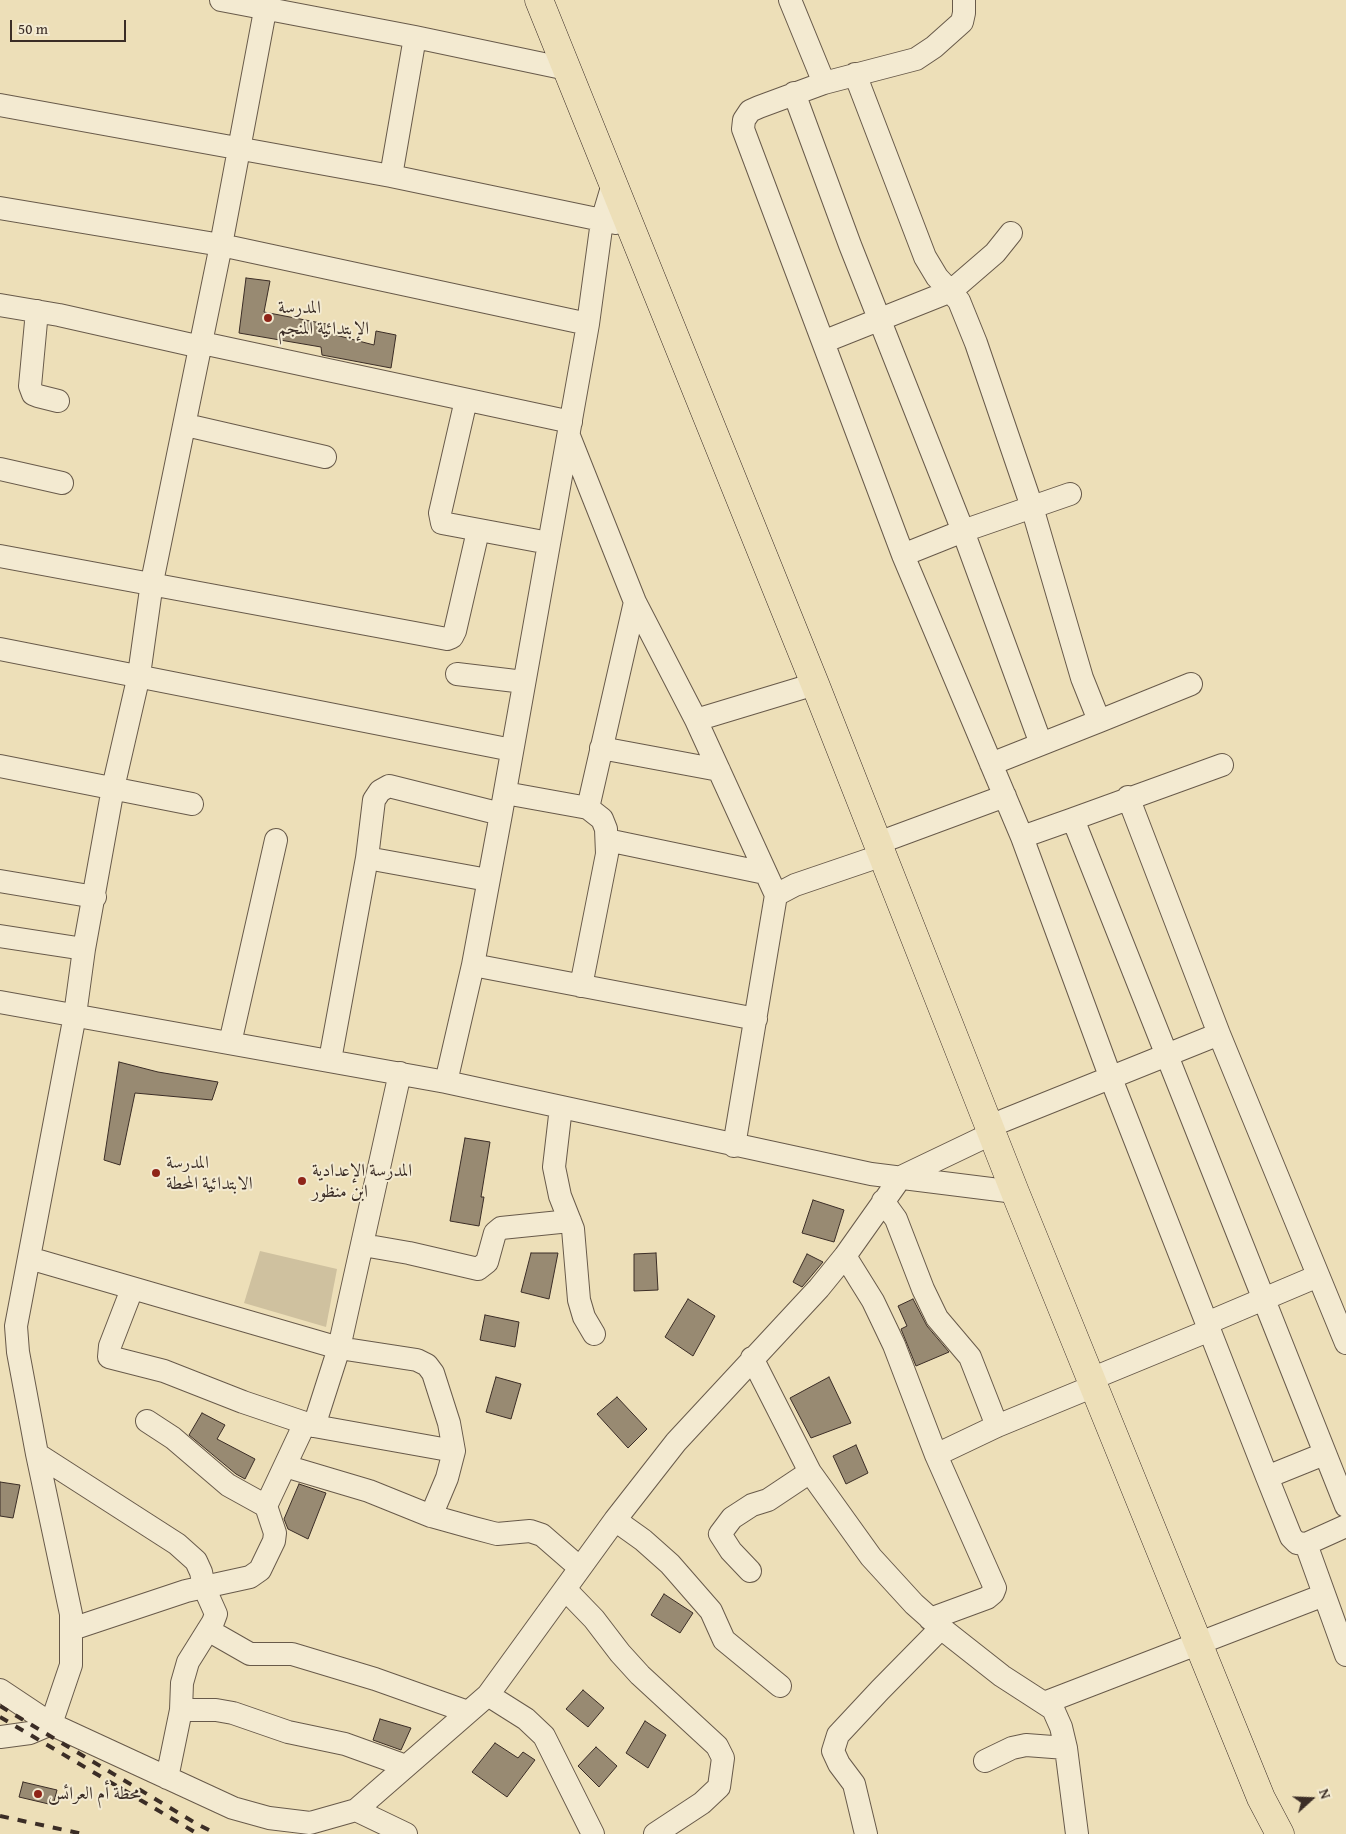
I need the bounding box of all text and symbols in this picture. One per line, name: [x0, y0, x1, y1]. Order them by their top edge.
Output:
scale bar: [12, 10, 129, 42]
text: 50 m: [18, 18, 48, 39]
place label: المدرسة الإبتدائية المنجم: [278, 297, 369, 340]
marker: المدرسة الإبتدائية المنجم: [262, 312, 274, 324]
place label: المدرسة الابتدائية المحطة: [166, 1152, 253, 1194]
place label: المدرسة الإعدادية ابن منظور: [312, 1160, 412, 1202]
marker: المدرسة الابتدائية المحطة: [150, 1167, 162, 1179]
marker: المدرسة الإعدادية ابن منظور: [296, 1175, 308, 1187]
north arrow: [1286, 1774, 1336, 1824]
place label: محطة أم العرائس: [48, 1783, 141, 1805]
text: N: [1314, 1786, 1336, 1802]
marker: محطة أم العرائس: [32, 1788, 44, 1800]

